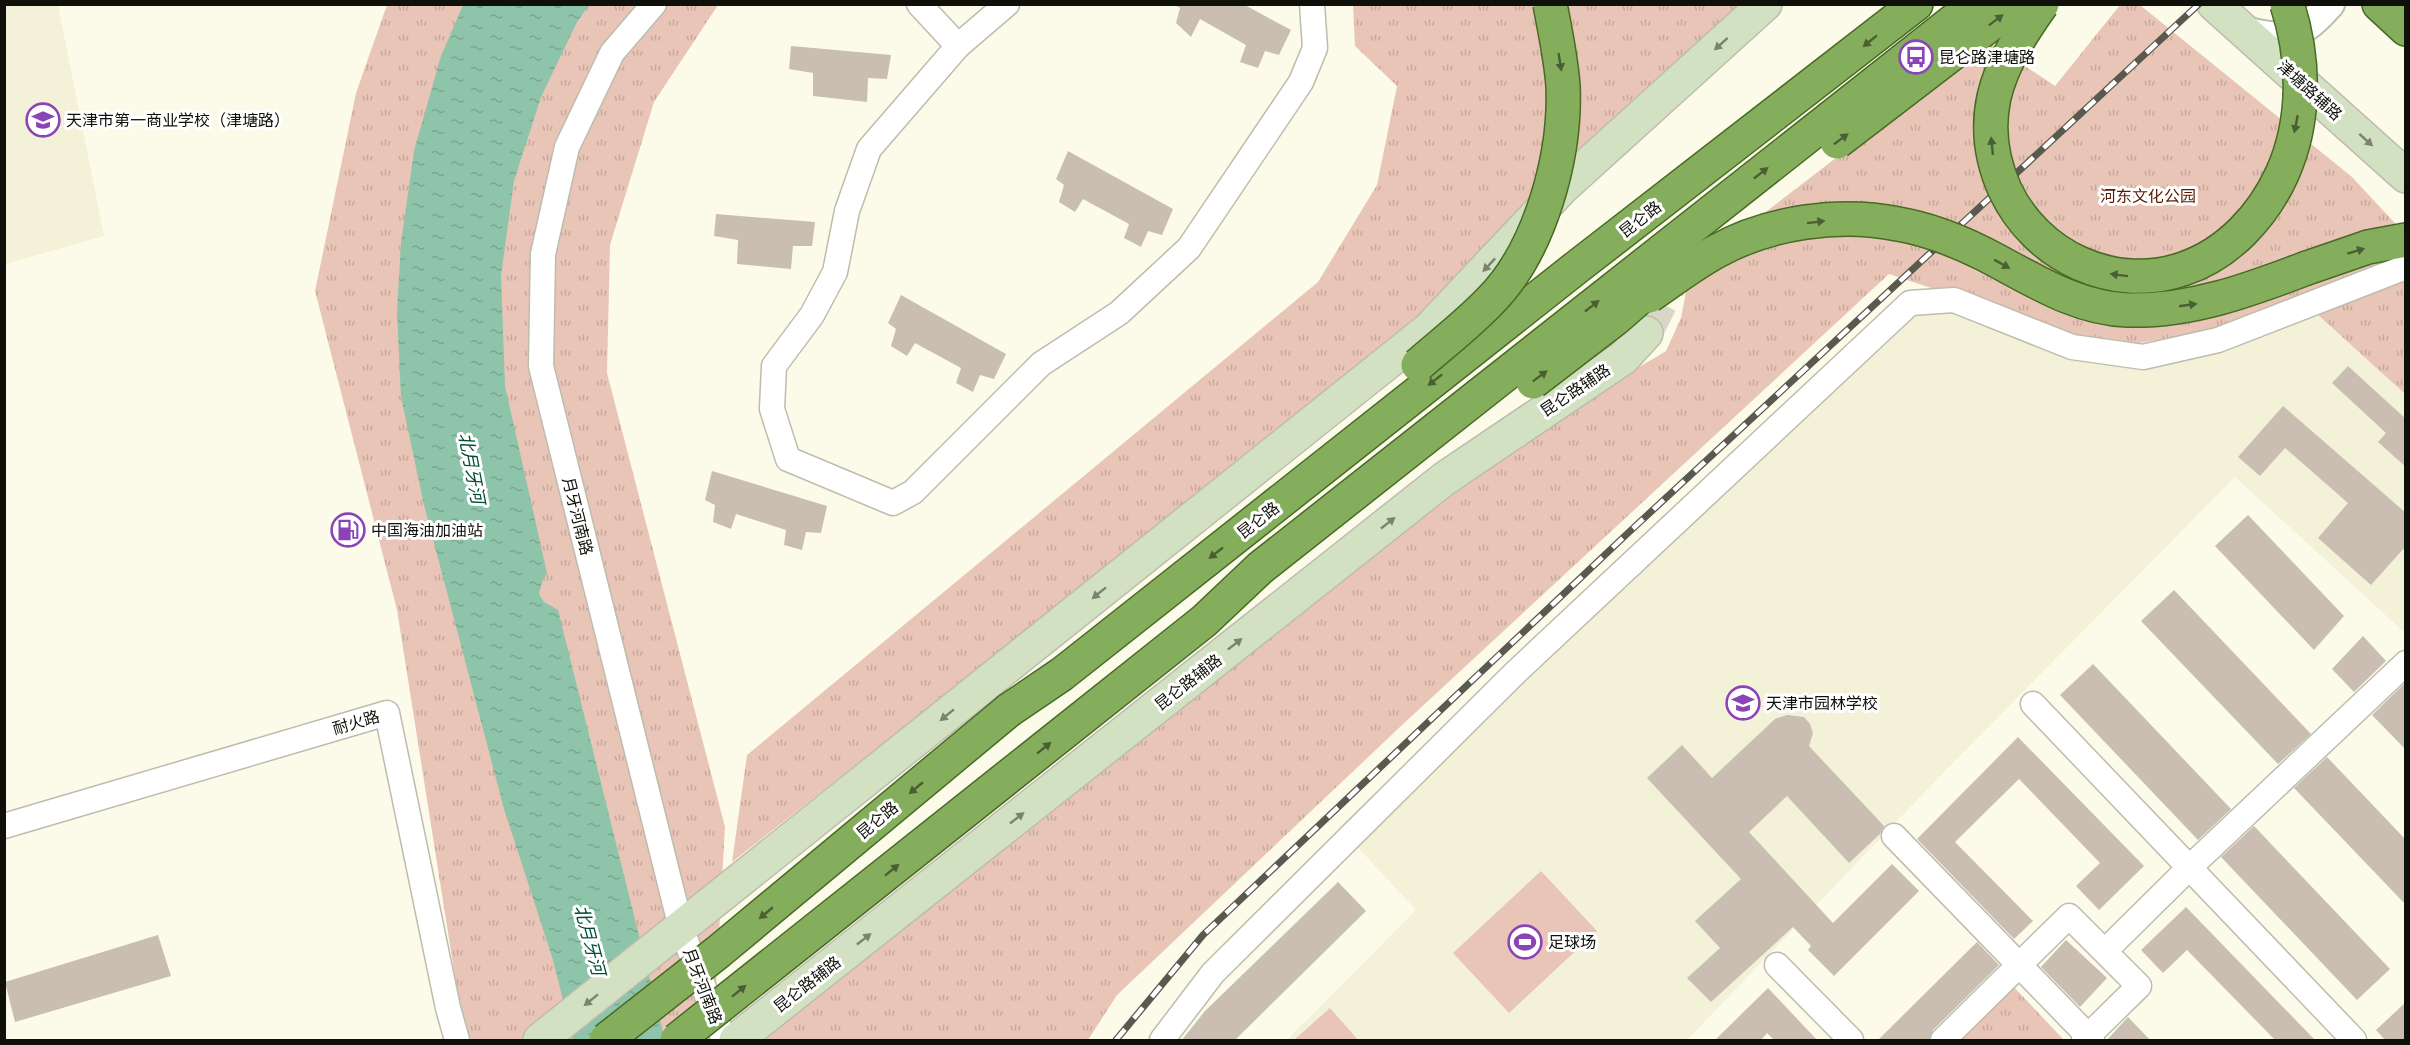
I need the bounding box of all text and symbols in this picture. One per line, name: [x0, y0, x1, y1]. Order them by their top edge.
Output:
one-way arrow: [1989, 15, 2004, 27]
one-way arrow: [1862, 35, 1878, 48]
one-way arrow: [1714, 37, 1729, 50]
bus stop icon: 昆仑路津塘路: [1898, 39, 1934, 75]
place label: 昆仑路津塘路: [1939, 46, 2035, 68]
one-way arrow: [1556, 53, 1565, 72]
street label: 津塘路辅路: [2273, 55, 2347, 125]
school or university icon: 天津市第一商业学校（津塘路）: [25, 102, 61, 138]
place label: 天津市第一商业学校（津塘路）: [66, 109, 290, 131]
one-way arrow: [2291, 115, 2300, 134]
one-way arrow: [1833, 132, 1849, 145]
one-way arrow: [2359, 133, 2374, 147]
one-way arrow: [1987, 136, 1997, 155]
one-way arrow: [1754, 167, 1769, 179]
park label: 河东文化公园: [2100, 185, 2196, 207]
street label: 昆仑路: [1614, 196, 1666, 242]
one-way arrow: [1806, 218, 1825, 227]
one-way arrow: [2347, 246, 2365, 255]
one-way arrow: [1483, 257, 1496, 272]
one-way arrow: [1994, 259, 2011, 269]
one-way arrow: [2109, 270, 2128, 279]
one-way arrow: [1584, 300, 1600, 313]
one-way arrow: [2178, 301, 2197, 310]
street label: 昆仑路辅路: [1536, 359, 1614, 421]
one-way arrow: [1532, 371, 1547, 383]
one-way arrow: [1427, 374, 1442, 386]
water label: 北月牙河: [453, 430, 492, 509]
street label: 月牙河南路: [558, 475, 598, 557]
street label: 昆仑路: [1232, 497, 1284, 543]
fuel station icon: 中国海油加油站: [330, 512, 366, 548]
one-way arrow: [1380, 516, 1396, 529]
place label: 中国海油加油站: [371, 519, 483, 541]
one-way arrow: [1208, 547, 1223, 559]
one-way arrow: [1091, 586, 1107, 599]
one-way arrow: [1228, 639, 1243, 651]
street label: 昆仑路辅路: [1150, 649, 1226, 715]
school or university icon: 天津市园林学校: [1725, 685, 1761, 721]
place label: 天津市园林学校: [1766, 692, 1878, 714]
street label: 耐火路: [330, 705, 382, 739]
one-way arrow: [939, 708, 955, 721]
one-way arrow: [1037, 743, 1052, 755]
one-way arrow: [909, 781, 924, 794]
street label: 昆仑路: [852, 796, 902, 844]
one-way arrow: [1009, 811, 1025, 824]
one-way arrow: [884, 863, 900, 876]
water label: 北月牙河: [569, 902, 612, 981]
one-way arrow: [758, 906, 774, 919]
sports icon: 足球场: [1507, 924, 1543, 960]
place label: 足球场: [1548, 931, 1596, 953]
one-way arrow: [856, 932, 872, 945]
street label: 月牙河南路: [678, 945, 728, 1027]
street label: 昆仑路辅路: [769, 951, 845, 1017]
one-way arrow: [731, 985, 746, 998]
one-way arrow: [583, 993, 599, 1006]

